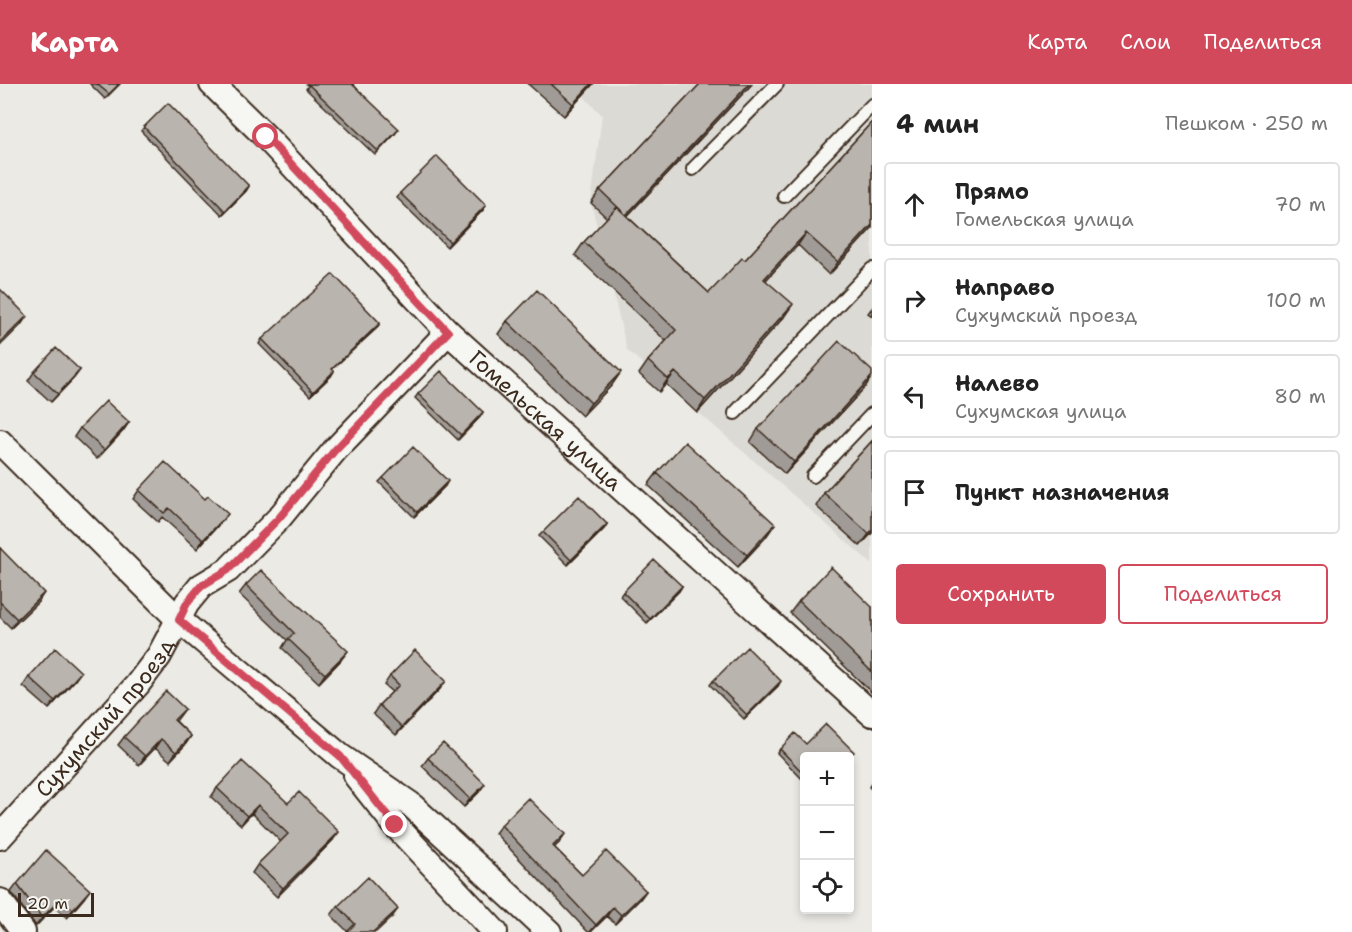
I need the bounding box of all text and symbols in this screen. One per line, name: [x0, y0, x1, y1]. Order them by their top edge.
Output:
text: Карта: [30, 23, 119, 61]
text: Карта: [1027, 28, 1087, 56]
text: Слои: [1120, 28, 1171, 56]
text: Поделиться: [1204, 28, 1322, 56]
text: 4 мин: [896, 106, 979, 141]
text: Пешком · 250 m: [1165, 110, 1328, 136]
route start: [252, 123, 278, 149]
text: Прямо: [955, 177, 1029, 206]
icon: ahead: [898, 188, 931, 221]
text: 70 m: [1274, 191, 1326, 217]
text: Гомельская улица: [955, 206, 1134, 232]
text: Направо: [955, 273, 1055, 302]
icon: right: [898, 284, 931, 317]
text: 100 m: [1266, 287, 1326, 313]
text: Сухумский проезд: [955, 302, 1137, 328]
street label: Гомельская улица: [463, 344, 628, 497]
text: Налево: [955, 369, 1039, 398]
icon: left: [898, 380, 931, 413]
text: 80 m: [1274, 383, 1326, 409]
text: Сухумская улица: [955, 398, 1126, 424]
icon: arrive: [898, 476, 931, 509]
text: Пункт назначения: [955, 478, 1169, 507]
button: Сохранить: [896, 564, 1106, 624]
button: Поделиться: [1118, 564, 1328, 624]
street label: Сухумский проезд: [29, 633, 181, 803]
map controls: [800, 752, 854, 914]
button: +: [800, 752, 854, 806]
button: −: [800, 806, 854, 860]
route end: [381, 811, 407, 837]
button: locate: [800, 860, 854, 914]
scale bar: [18, 890, 94, 918]
text: 20 m: [27, 893, 68, 914]

